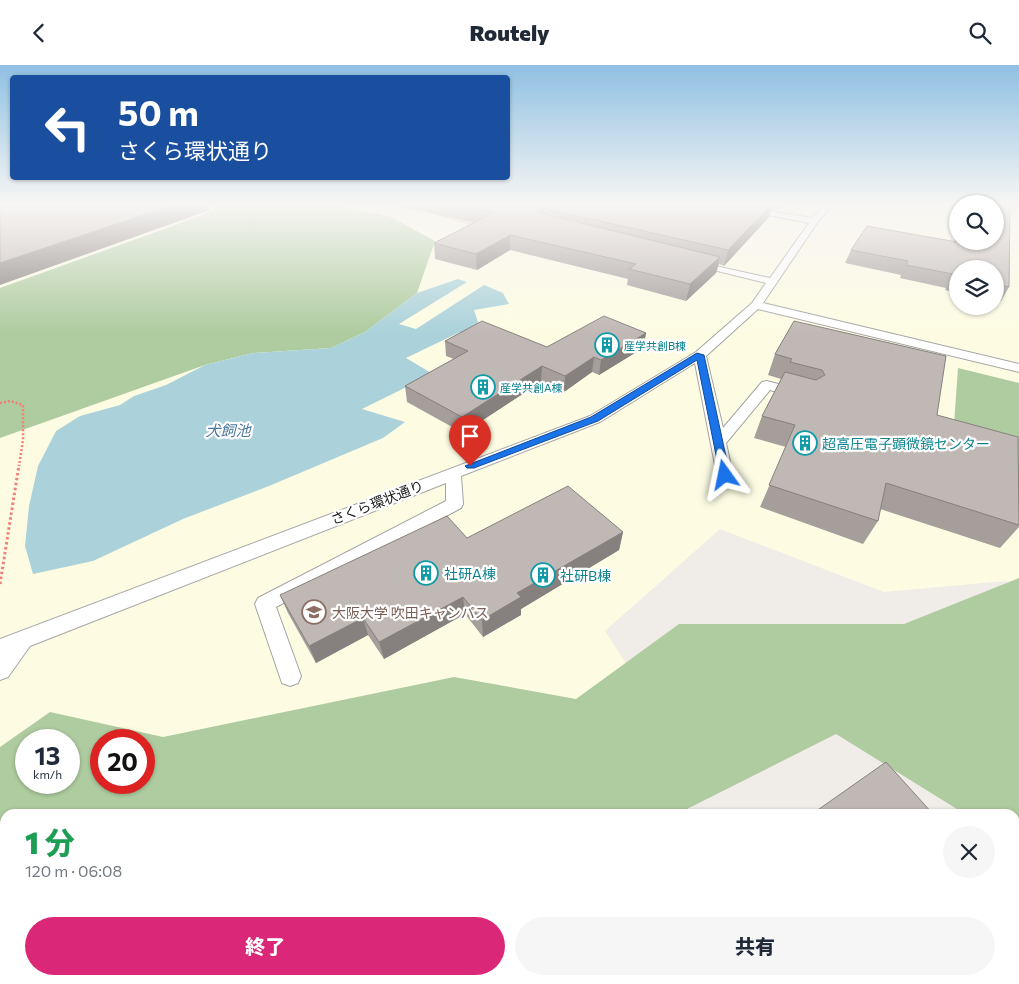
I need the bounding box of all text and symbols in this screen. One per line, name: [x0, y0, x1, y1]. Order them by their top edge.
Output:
icon: back: [25, 19, 53, 47]
text: Routely: [469, 19, 550, 46]
icon: search: [966, 19, 994, 47]
text: 50 m: [118, 90, 199, 133]
icon: left: [35, 95, 100, 160]
text: さくら環状通り: [118, 137, 272, 164]
map controls: [949, 195, 1004, 315]
button: search: [949, 195, 1004, 250]
button: layers: [949, 260, 1004, 315]
building icon: 産学共創B棟: [594, 332, 620, 358]
place label: 産学共創B棟: [624, 339, 686, 352]
building icon: 産学共創A棟: [470, 374, 496, 400]
place label: 産学共創A棟: [500, 381, 563, 394]
pin: [449, 415, 491, 466]
water label: 犬飼池: [205, 421, 252, 439]
icon: arrive: [456, 422, 484, 450]
building icon: 超高圧電子顕微鏡センター: [792, 430, 818, 456]
place label: 超高圧電子顕微鏡センター: [822, 435, 990, 452]
position arrow: [698, 448, 750, 500]
street label: さくら環状通り: [328, 477, 426, 527]
building icon: 社研A棟: [413, 560, 439, 586]
building icon: 社研B棟: [530, 562, 556, 588]
place label: 社研A棟: [444, 565, 496, 582]
place label: 社研B棟: [560, 567, 611, 584]
school or university icon: 大阪大学 吹田キャンパス: [301, 599, 327, 625]
place label: 大阪大学 吹田キャンパス: [332, 604, 489, 621]
speed limit sign: 20: [90, 729, 155, 794]
text: 13: [35, 740, 60, 770]
text: km/h: [33, 767, 62, 781]
text: 1 分: [25, 823, 75, 860]
button: close: [943, 826, 995, 878]
text: 120 m · 06:08: [25, 861, 122, 880]
button: 終了: [25, 917, 505, 975]
button: 共有: [515, 917, 995, 975]

